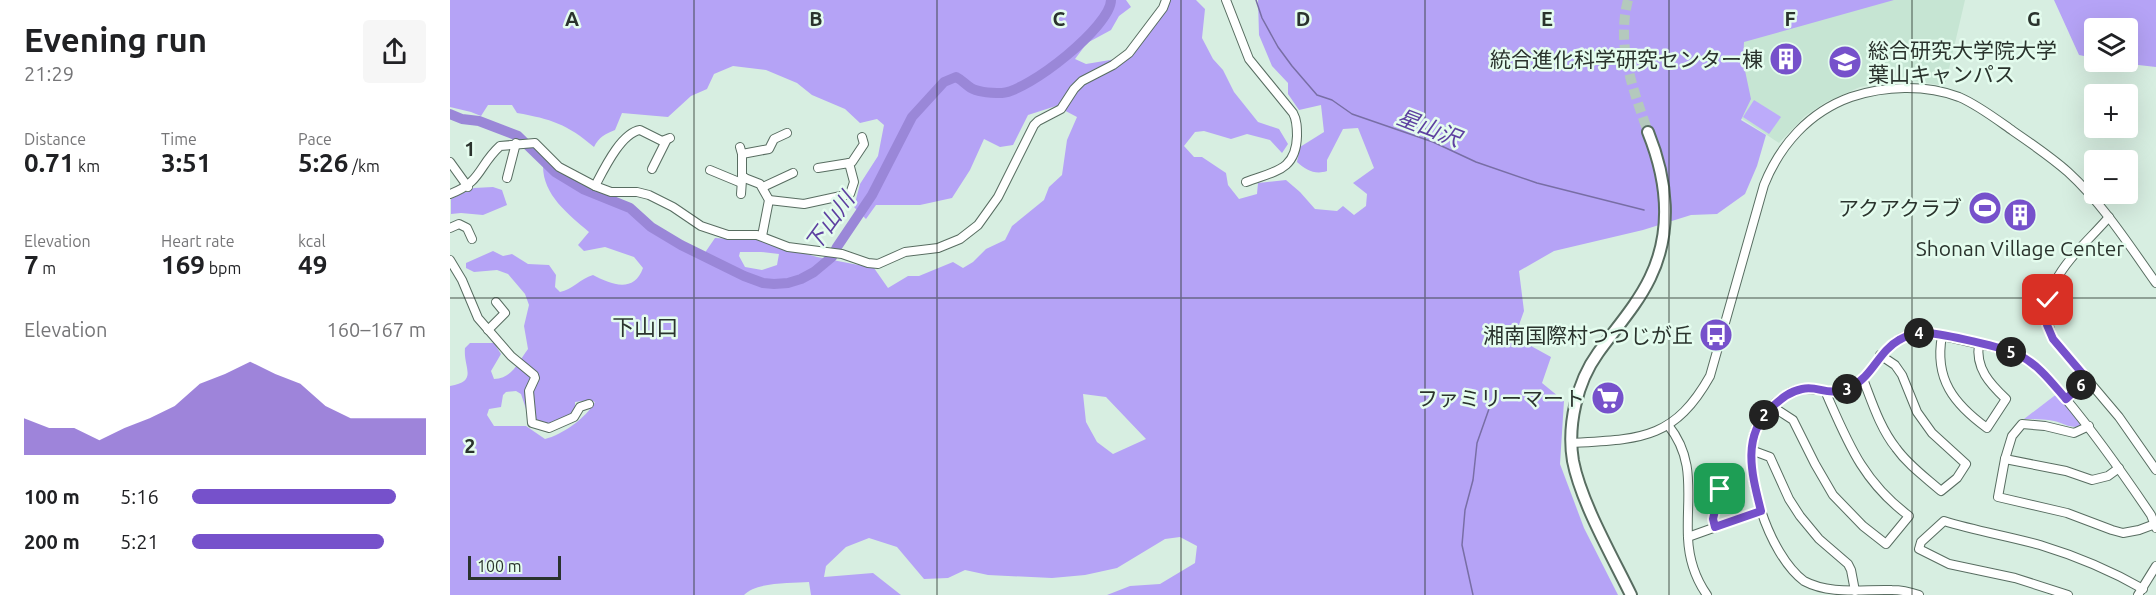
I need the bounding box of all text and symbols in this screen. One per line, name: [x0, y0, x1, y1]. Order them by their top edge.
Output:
text: A: [565, 7, 579, 30]
text: B: [809, 7, 823, 30]
text: C: [1053, 7, 1066, 30]
text: D: [1296, 7, 1310, 30]
text: E: [1541, 7, 1553, 30]
text: F: [1784, 7, 1796, 30]
text: G: [2027, 7, 2041, 30]
map controls: [2084, 18, 2138, 204]
button: layers: [2084, 18, 2138, 72]
button: share: [363, 20, 426, 83]
text: Evening run: [24, 21, 207, 58]
place label: 総合研究大学院大学 葉山キャンパス: [1868, 38, 2057, 86]
building icon: 統合進化科学研究センター棟: [1768, 41, 1804, 77]
school or university icon: 総合研究大学院大学 葉山キャンパス: [1827, 44, 1863, 80]
place label: 統合進化科学研究センター棟: [1490, 47, 1763, 71]
text: 21:29: [24, 62, 74, 85]
button: +: [2084, 84, 2138, 138]
water label: 星山沢: [1394, 104, 1467, 152]
text: Distance: [24, 130, 86, 148]
text: Time: [161, 130, 197, 148]
text: Pace: [298, 130, 332, 148]
text: 1: [464, 137, 476, 160]
text: 0.71: [24, 148, 74, 177]
text: 3:51: [161, 148, 211, 177]
text: 5:26: [298, 148, 348, 177]
button: −: [2084, 150, 2138, 204]
text: km: [74, 157, 100, 175]
text: /km: [348, 157, 380, 175]
water label: 下山川: [799, 185, 860, 255]
sports icon: アクアクラブ: [1967, 190, 2003, 226]
place label: アクアクラブ: [1838, 196, 1962, 220]
building icon: Shonan Village Center: [2002, 197, 2038, 233]
text: Elevation: [24, 232, 91, 250]
text: Heart rate: [161, 232, 235, 250]
text: kcal: [298, 232, 326, 250]
place label: Shonan Village Center: [1916, 236, 2124, 260]
text: 7: [24, 250, 39, 279]
text: 169: [161, 250, 205, 279]
text: 49: [298, 250, 327, 279]
text: m: [39, 259, 56, 277]
text: bpm: [205, 259, 241, 277]
pin: [2022, 274, 2073, 325]
icon: check: [2031, 283, 2064, 316]
district label: 下山口: [612, 314, 678, 339]
bus stop icon: 湘南国際村つつじが丘: [1698, 317, 1734, 353]
text: Elevation: [24, 318, 107, 341]
text: 160–167 m: [327, 318, 426, 341]
pin: 4: [1904, 318, 1934, 348]
place label: 湘南国際村つつじが丘: [1483, 323, 1693, 347]
text: 4: [1914, 324, 1924, 342]
pin: 5: [1996, 337, 2026, 367]
text: 5: [2006, 343, 2016, 361]
pin: 6: [2066, 370, 2096, 400]
pin: 3: [1832, 374, 1862, 404]
text: 6: [2076, 376, 2086, 394]
supermarket icon: ファミリーマート: [1590, 380, 1626, 416]
text: 3: [1842, 380, 1852, 398]
place label: ファミリーマート: [1417, 386, 1585, 410]
pin: 2: [1749, 400, 1779, 430]
text: 2: [1759, 406, 1769, 424]
text: 2: [464, 434, 476, 457]
pin: [1694, 463, 1745, 514]
icon: arrive: [1703, 472, 1736, 505]
text: 100 m: [24, 485, 80, 508]
text: 5:16: [120, 485, 159, 508]
text: 200 m: [24, 530, 80, 553]
text: 5:21: [120, 530, 159, 553]
scale bar: [468, 553, 561, 580]
text: 100 m: [477, 557, 522, 575]

